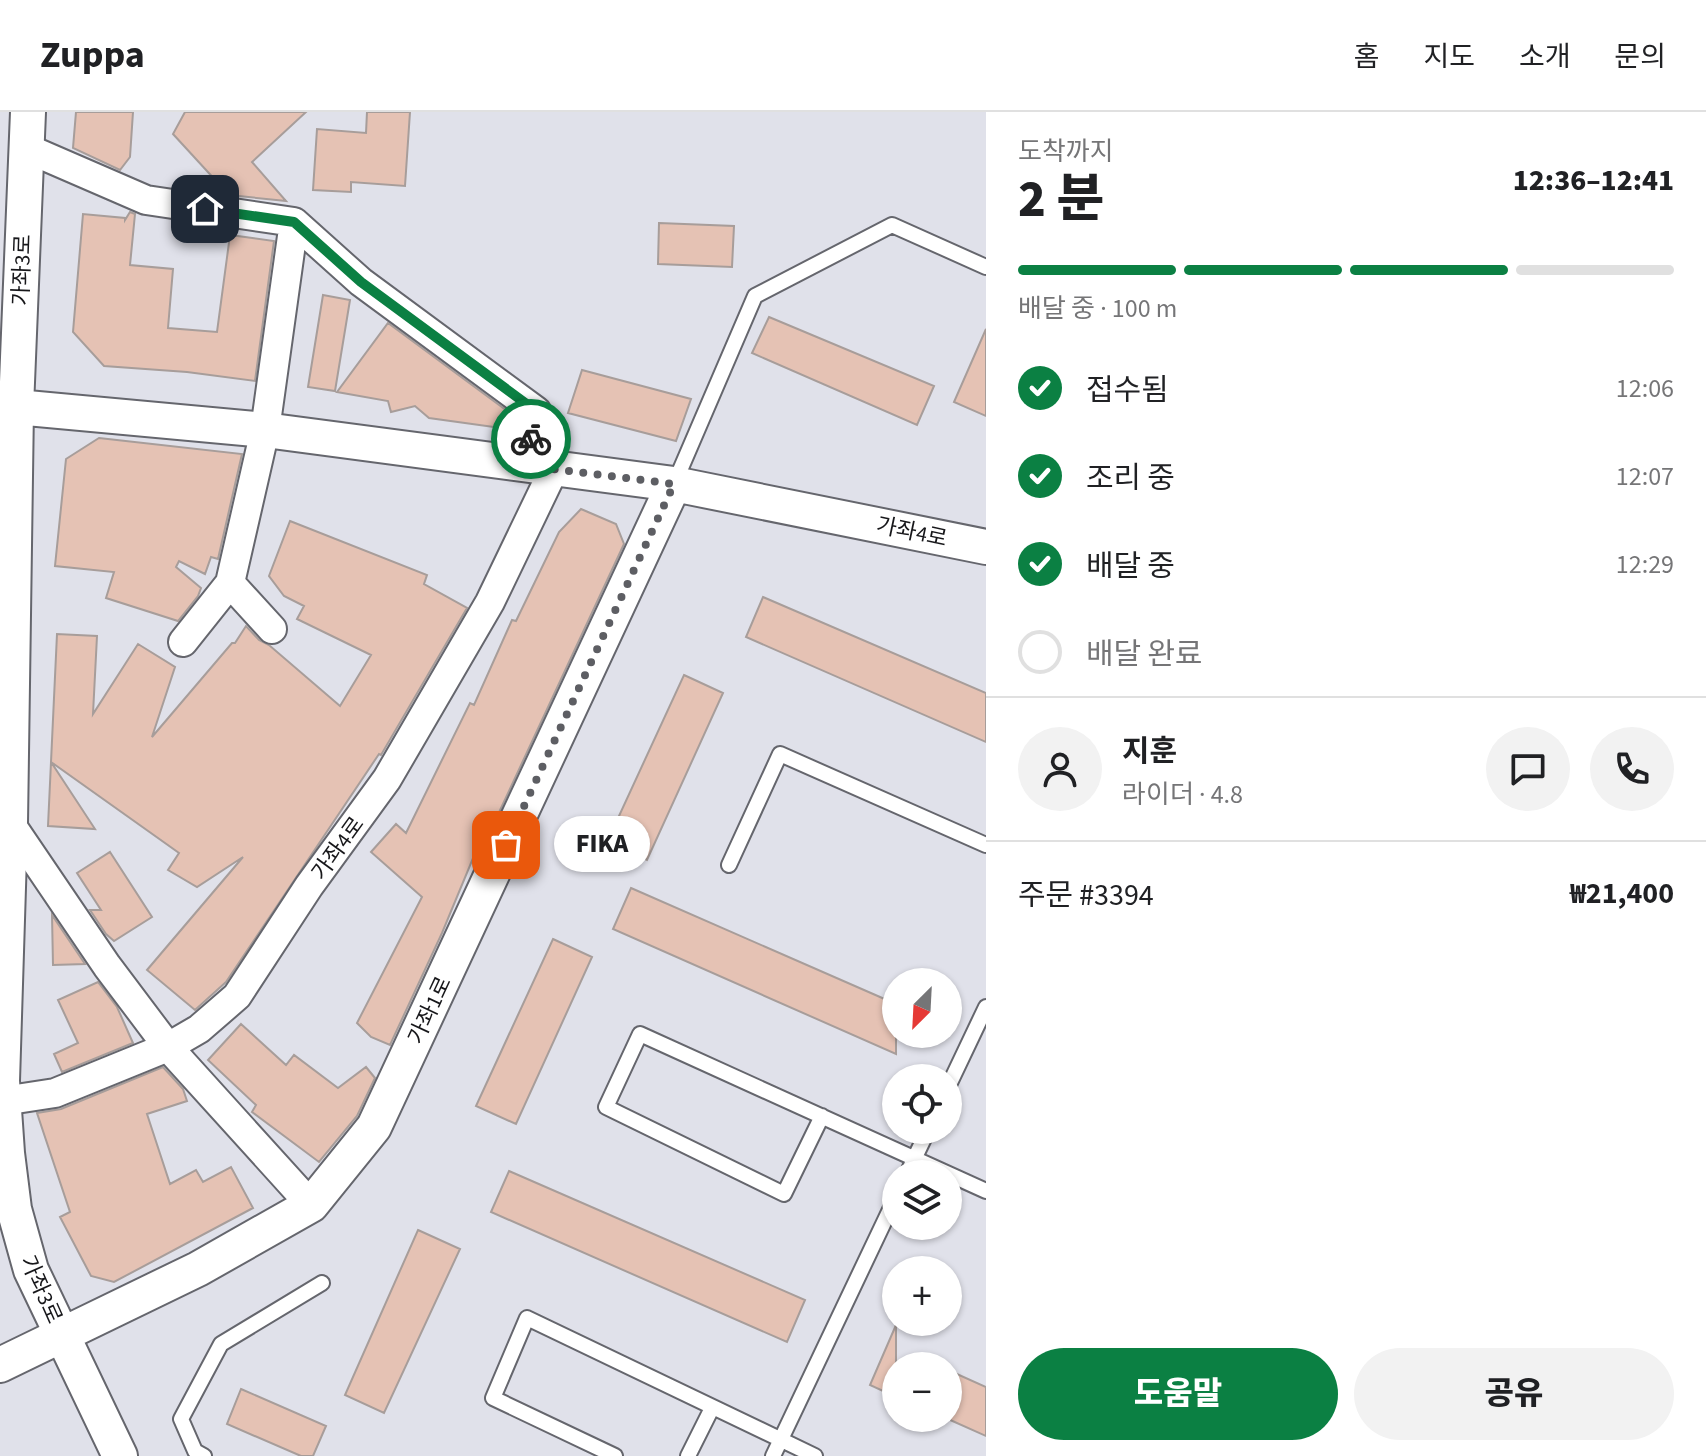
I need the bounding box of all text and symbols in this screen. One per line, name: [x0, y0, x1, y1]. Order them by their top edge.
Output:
text: Zuppa: [40, 28, 145, 82]
text: 홈: [1354, 37, 1379, 77]
text: 지도: [1423, 37, 1475, 77]
text: 소개: [1519, 37, 1570, 77]
text: 문의: [1614, 37, 1666, 77]
text: 도착까지: [1018, 133, 1114, 170]
text: 12:36–12:41: [1513, 159, 1674, 202]
text: 2 분: [1018, 163, 1104, 237]
pin: [171, 175, 239, 243]
icon: home: [183, 187, 227, 231]
street label: 가좌3로: [5, 234, 39, 306]
text: 배달 중 · 100 m: [1018, 290, 1177, 327]
icon: check: [1018, 366, 1062, 410]
text: 접수됨: [1086, 369, 1169, 412]
text: 12:06: [1616, 370, 1674, 407]
courier: [491, 399, 571, 479]
icon: bike: [509, 417, 553, 461]
icon: check: [1018, 454, 1062, 498]
text: 조리 중: [1086, 457, 1175, 500]
text: 12:07: [1616, 458, 1674, 495]
street label: 가좌4로: [873, 509, 950, 555]
icon: check: [1018, 542, 1062, 586]
text: 배달 중: [1086, 545, 1175, 588]
text: 12:29: [1616, 546, 1674, 583]
text: 배달 완료: [1086, 633, 1202, 676]
button: person: [1018, 727, 1102, 811]
button: chat: [1486, 727, 1570, 811]
button: phone: [1590, 727, 1674, 811]
text: 지훈: [1122, 730, 1177, 773]
text: 라이더 · 4.8: [1122, 776, 1243, 813]
street label: 가좌4로: [304, 810, 372, 887]
pin: [472, 811, 540, 879]
callout: FIKA: [554, 817, 650, 873]
icon: bag: [484, 823, 528, 867]
text: FIKA: [576, 825, 628, 862]
text: ₩21,400: [1570, 872, 1674, 915]
text: 주문 #3394: [1018, 874, 1154, 917]
north arrow: [882, 968, 962, 1048]
map controls: [882, 968, 962, 1432]
street label: 가좌1로: [400, 971, 460, 1050]
button: locate: [882, 1064, 962, 1144]
button: layers: [882, 1160, 962, 1240]
street label: 가좌3로: [12, 1250, 70, 1329]
button: +: [882, 1256, 962, 1336]
button: 도움말: [1018, 1348, 1338, 1440]
button: 공유: [1354, 1348, 1674, 1440]
button: −: [882, 1352, 962, 1432]

